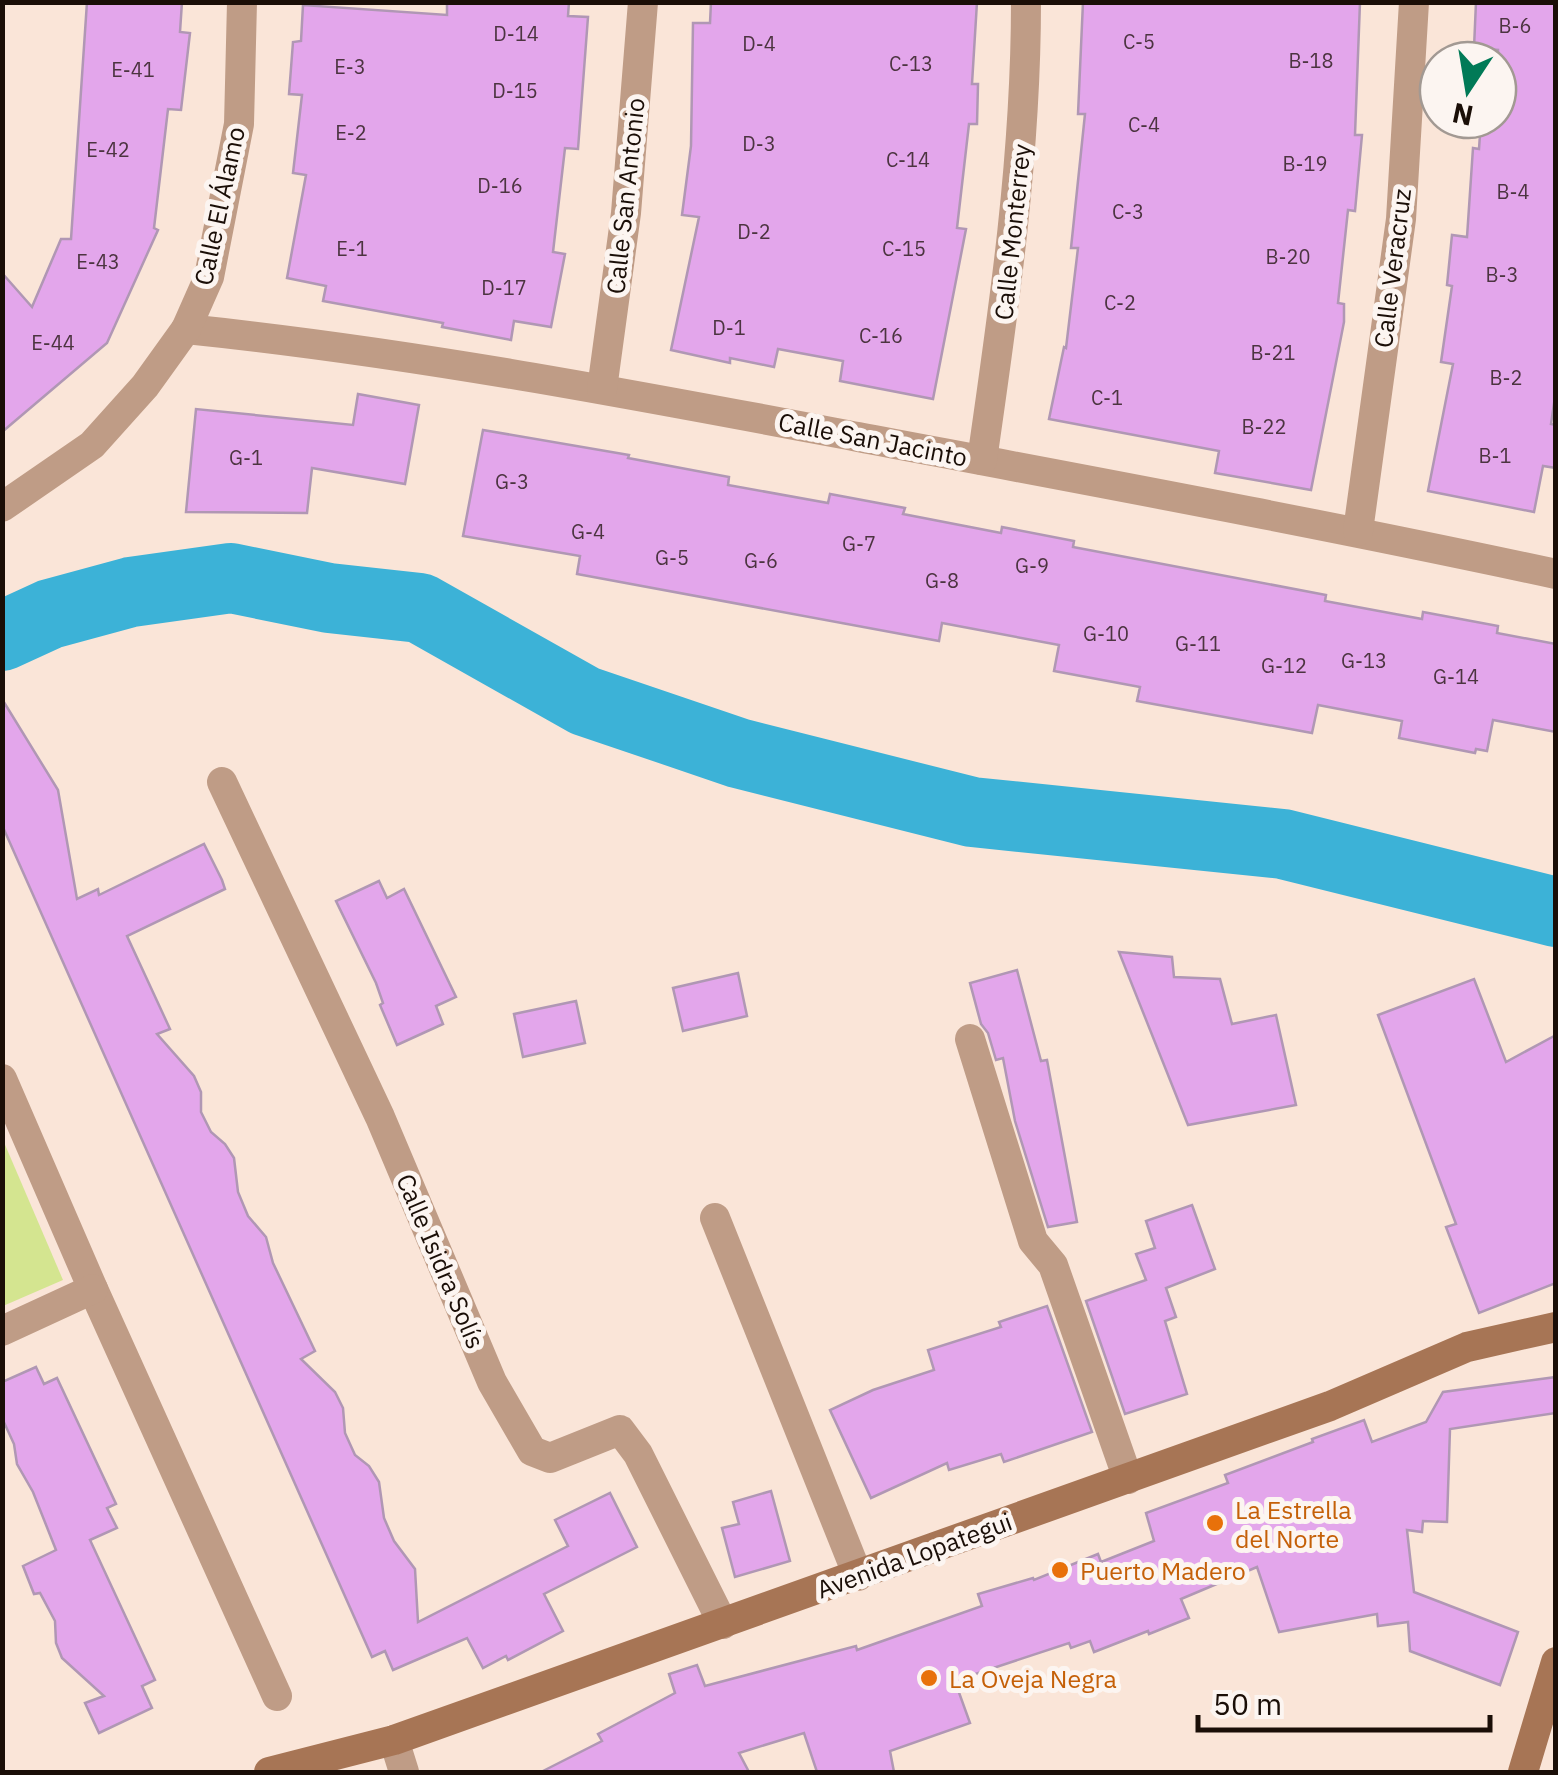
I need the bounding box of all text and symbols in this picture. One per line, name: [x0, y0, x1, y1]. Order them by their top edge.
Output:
house number: B-6: [1498, 12, 1532, 39]
house number: D-14: [493, 20, 539, 47]
house number: C-5: [1123, 28, 1155, 55]
house number: D-4: [742, 30, 776, 57]
north arrow: [1418, 40, 1518, 140]
house number: B-18: [1288, 47, 1334, 74]
house number: C-13: [889, 50, 933, 77]
house number: E-3: [334, 53, 366, 80]
house number: E-41: [111, 56, 155, 83]
house number: D-15: [492, 77, 538, 104]
text: N: [1449, 95, 1476, 135]
street label: Calle San Antonio: [598, 96, 652, 296]
house number: C-4: [1128, 111, 1160, 138]
house number: E-2: [335, 119, 367, 146]
street label: Calle El Álamo: [186, 124, 252, 288]
house number: D-3: [742, 130, 776, 157]
house number: E-42: [86, 136, 130, 163]
street label: Calle Monterrey: [986, 142, 1038, 322]
house number: C-14: [886, 146, 930, 173]
house number: B-19: [1282, 150, 1328, 177]
house number: D-16: [477, 172, 523, 199]
house number: B-4: [1496, 178, 1530, 205]
street label: Calle Veracruz: [1366, 187, 1418, 349]
house number: C-3: [1112, 198, 1144, 225]
house number: D-2: [737, 218, 771, 245]
house number: E-1: [336, 235, 368, 262]
house number: C-15: [882, 235, 926, 262]
house number: B-20: [1265, 243, 1311, 270]
house number: E-43: [76, 248, 120, 275]
house number: B-3: [1485, 261, 1519, 288]
house number: D-17: [481, 274, 527, 301]
house number: C-2: [1104, 289, 1136, 316]
house number: D-1: [712, 314, 746, 341]
house number: C-16: [859, 322, 903, 349]
house number: E-44: [31, 329, 75, 356]
house number: B-21: [1250, 339, 1296, 366]
house number: B-2: [1489, 364, 1523, 391]
house number: C-1: [1091, 384, 1123, 411]
street label: Calle San Jacinto: [776, 405, 970, 473]
house number: B-22: [1241, 413, 1287, 440]
house number: B-1: [1478, 442, 1512, 469]
house number: G-1: [229, 444, 263, 471]
house number: G-3: [495, 468, 529, 495]
house number: G-4: [571, 518, 605, 545]
house number: G-7: [842, 530, 876, 557]
house number: G-5: [655, 544, 689, 571]
house number: G-6: [744, 547, 778, 574]
house number: G-9: [1015, 552, 1049, 579]
house number: G-8: [925, 567, 959, 594]
house number: G-10: [1083, 620, 1129, 647]
house number: G-11: [1175, 630, 1221, 657]
house number: G-13: [1341, 647, 1387, 674]
house number: G-12: [1261, 652, 1307, 679]
house number: G-14: [1433, 663, 1479, 690]
street label: Calle Isidra Solís: [389, 1168, 493, 1354]
place label: La Estrella del Norte: [1235, 1493, 1352, 1555]
street label: Avenida Lopategui: [812, 1504, 1016, 1606]
marker: La Estrella del Norte: [1204, 1512, 1226, 1534]
place label: Puerto Madero: [1080, 1554, 1246, 1587]
marker: Puerto Madero: [1049, 1559, 1071, 1581]
place label: La Oveja Negra: [949, 1662, 1117, 1695]
marker: La Oveja Negra: [918, 1667, 940, 1689]
scale bar: [1198, 1670, 1490, 1732]
text: 50 m: [1213, 1684, 1282, 1723]

